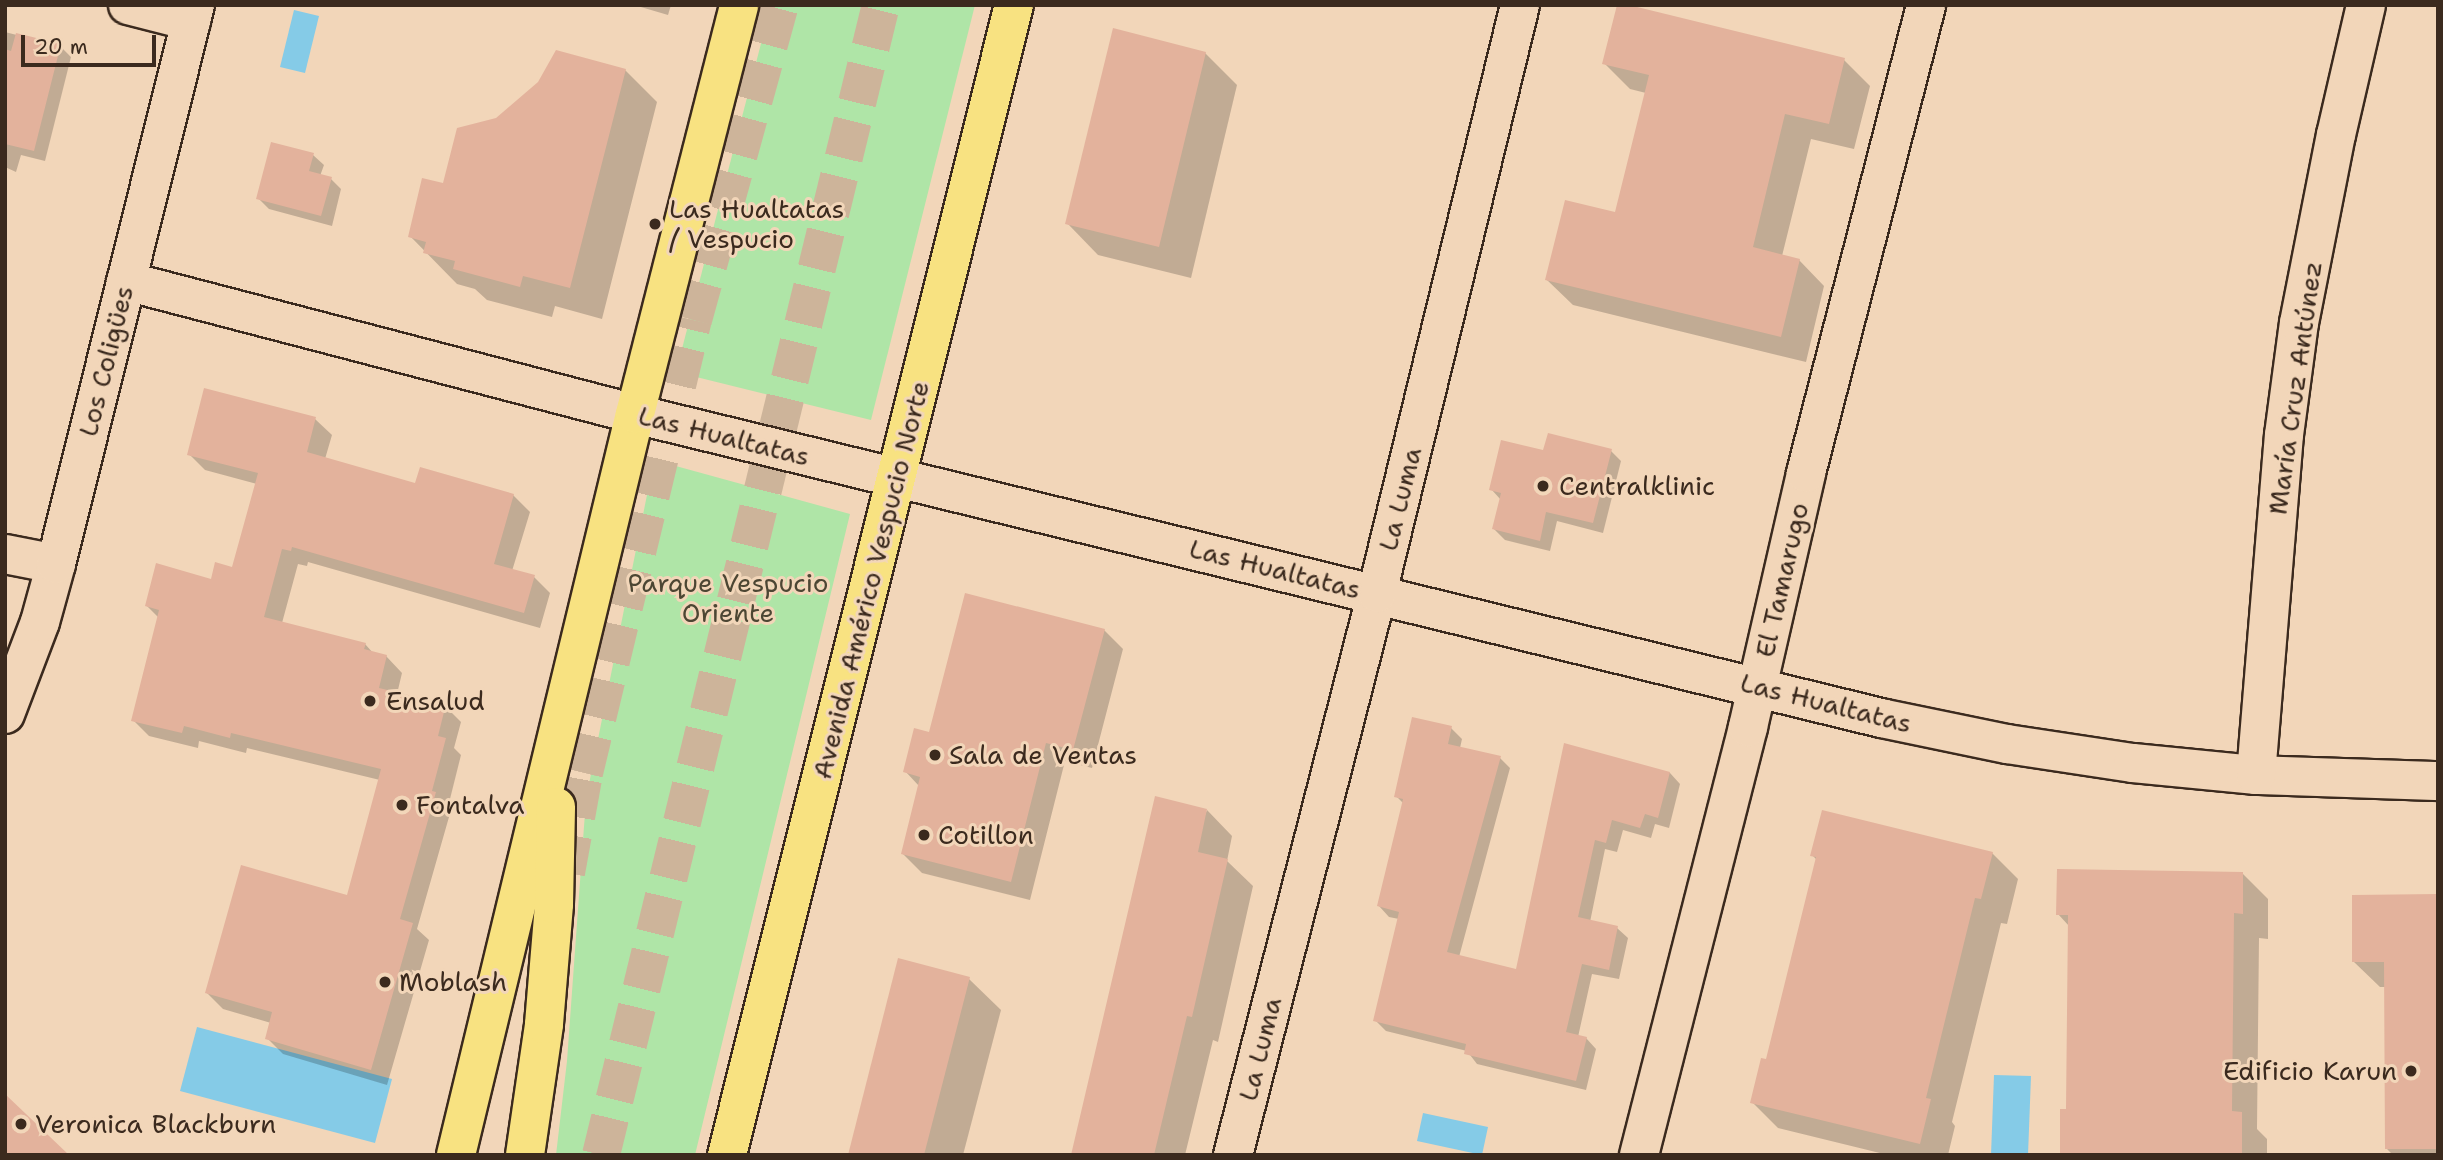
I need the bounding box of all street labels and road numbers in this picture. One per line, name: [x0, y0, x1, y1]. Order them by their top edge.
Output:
street label: María Cruz Antúnez: [2262, 259, 2328, 517]
street label: Los Coligües: [72, 282, 140, 440]
street label: Avenida Américo Vespucio Norte: [806, 378, 936, 782]
street label: Las Hualtatas: [635, 400, 813, 472]
street label: La Luma: [1372, 444, 1428, 554]
street label: El Tamarugo: [1749, 500, 1815, 660]
street label: Las Hualtatas: [1186, 533, 1364, 605]
street label: Las Hualtatas: [1737, 667, 1915, 739]
street label: La Luma: [1232, 994, 1288, 1104]

